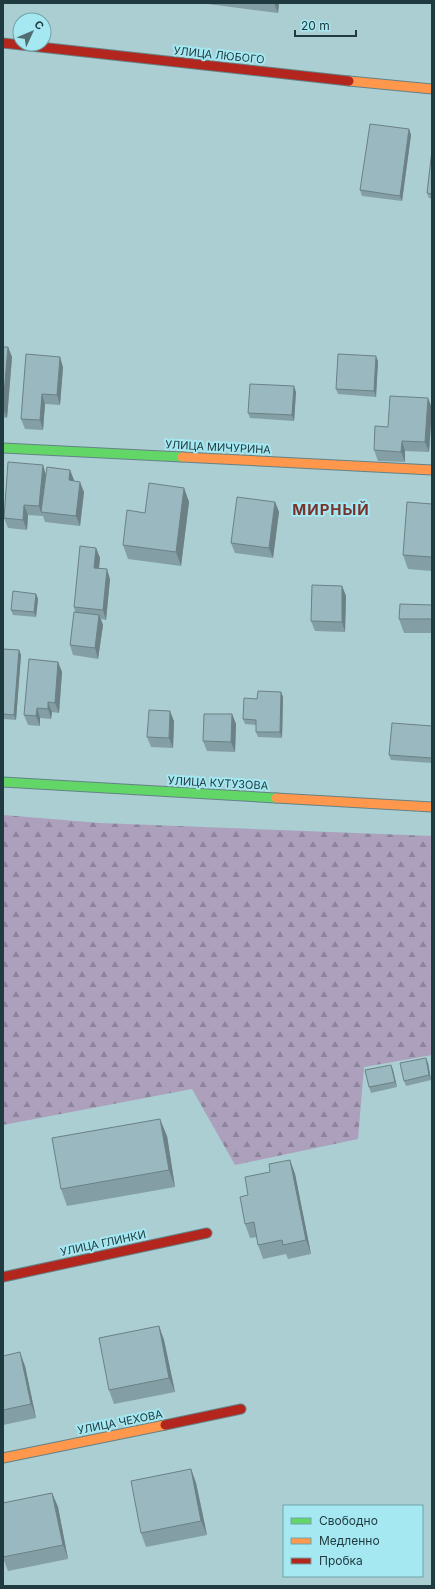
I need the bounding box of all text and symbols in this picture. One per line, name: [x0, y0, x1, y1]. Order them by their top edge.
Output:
north arrow: [12, 12, 52, 52]
scale bar: [295, 12, 356, 38]
text: С: [31, 17, 47, 33]
text: 20 m: [301, 18, 330, 33]
street label: УЛИЦА ЛЮБОГО: [173, 43, 265, 67]
street label: УЛИЦА МИЧУРИНА: [165, 437, 272, 457]
district label: МИРНЫЙ: [292, 500, 370, 519]
street label: УЛИЦА КУТУЗОВА: [167, 773, 269, 793]
street label: УЛИЦА ГЛИНКИ: [59, 1227, 147, 1259]
street label: УЛИЦА ЧЕХОВА: [76, 1407, 164, 1437]
legend: [283, 1505, 423, 1577]
text: Свободно: [319, 1513, 378, 1528]
text: Медленно: [319, 1533, 380, 1548]
text: Пробка: [319, 1553, 363, 1568]

